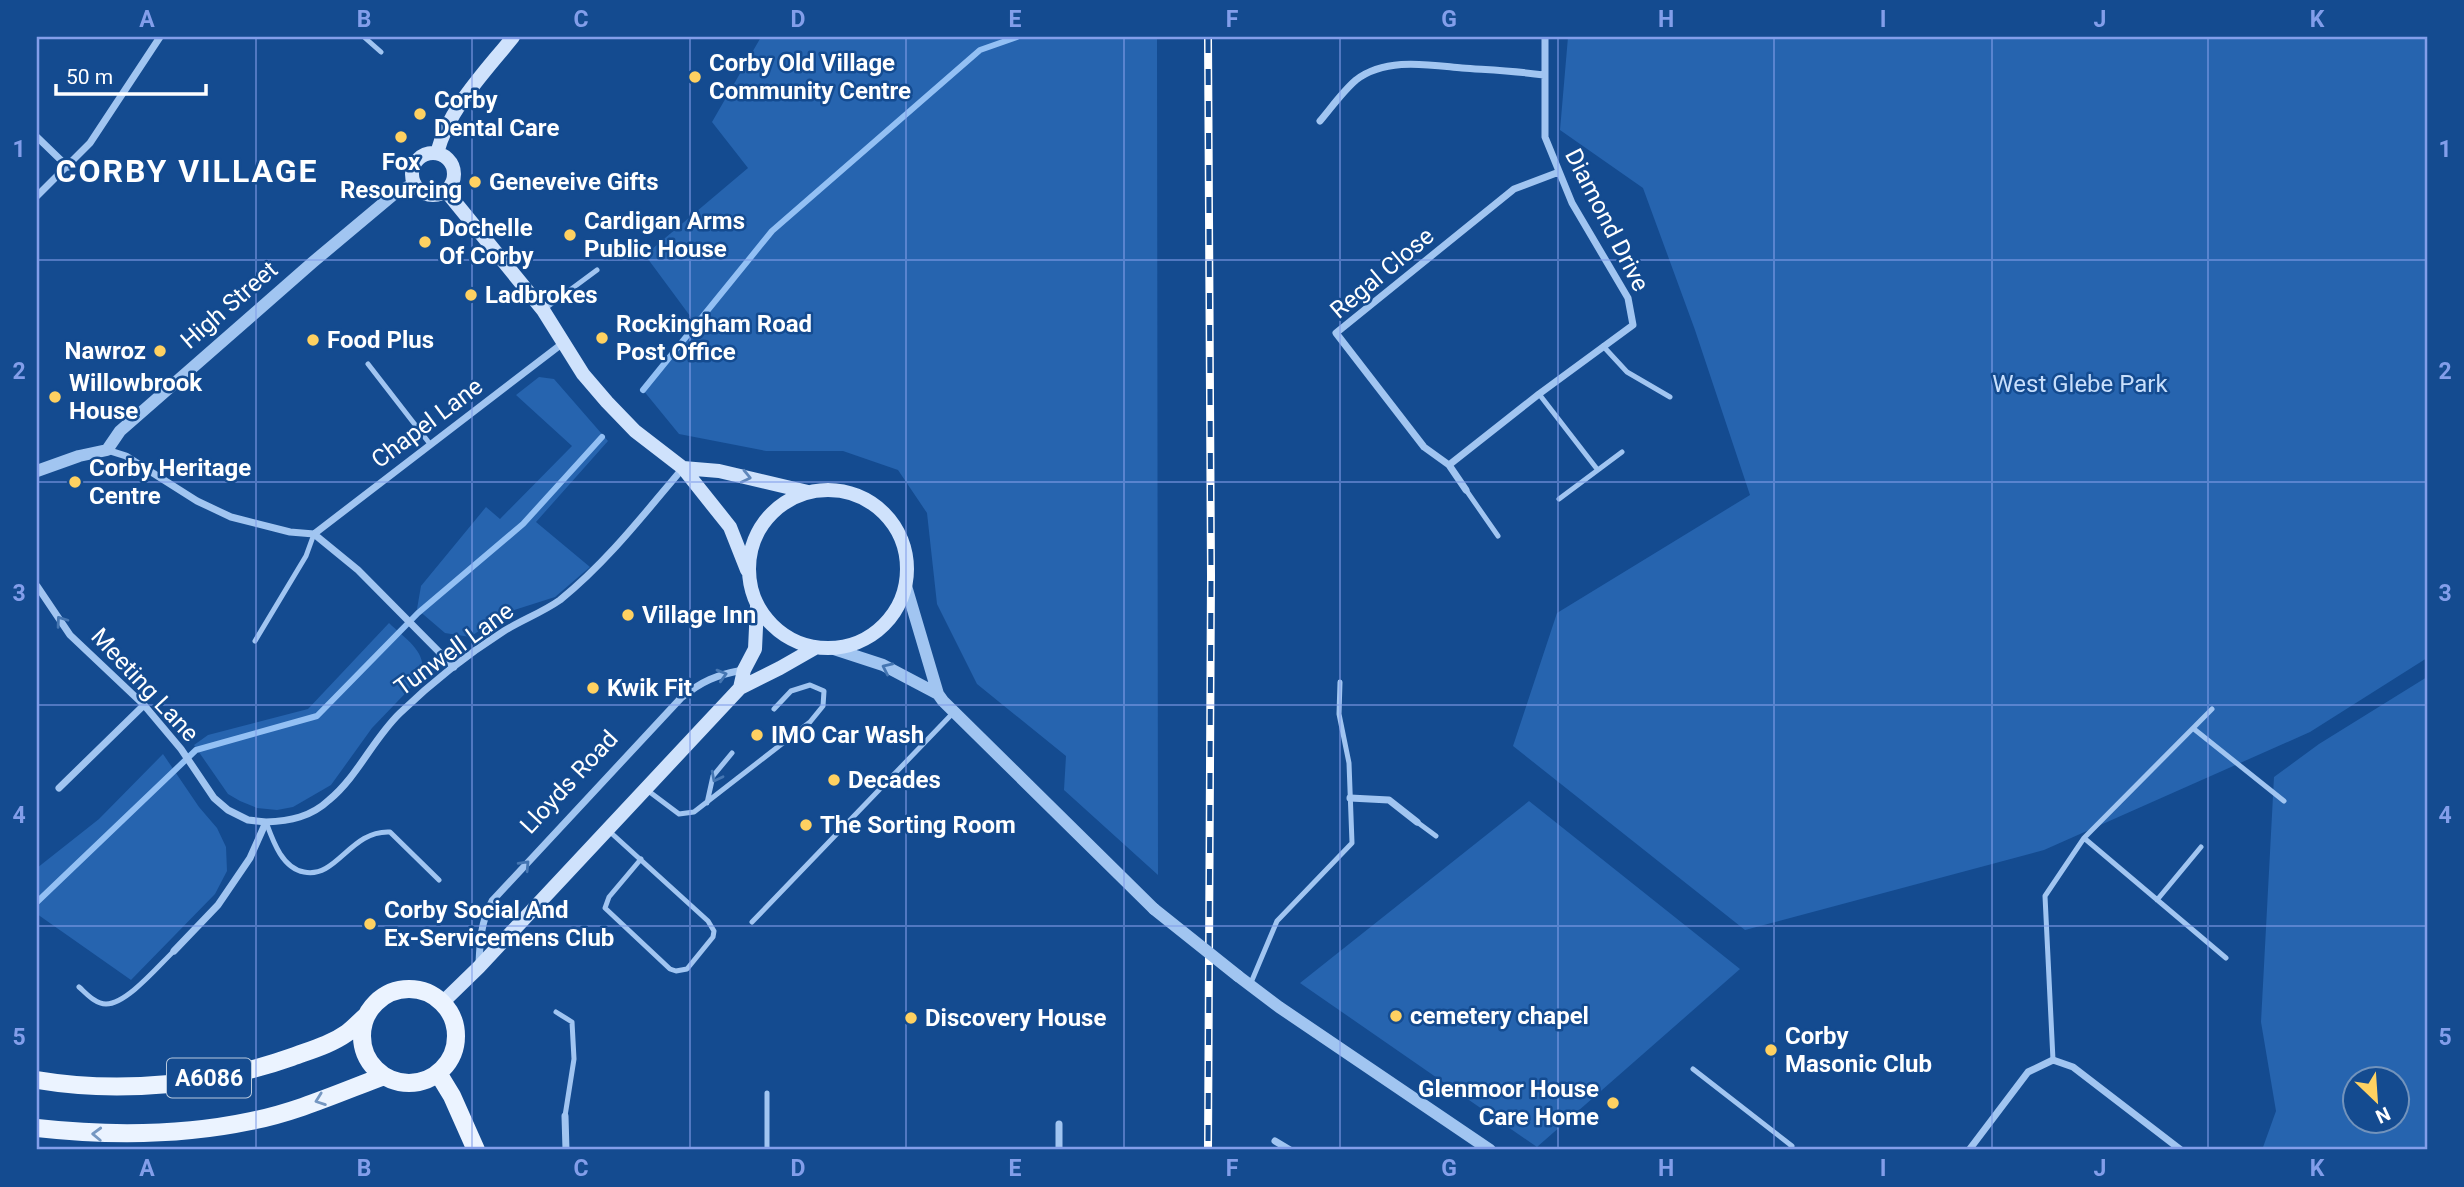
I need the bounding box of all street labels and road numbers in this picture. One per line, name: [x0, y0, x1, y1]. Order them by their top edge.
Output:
street label: Diamond Drive: [1559, 144, 1655, 296]
street label: Regal Close: [1325, 222, 1439, 324]
street label: High Street: [175, 255, 283, 355]
street label: Chapel Lane: [366, 372, 488, 474]
street label: Tunwell Lane: [389, 597, 519, 701]
street label: Meeting Lane: [85, 623, 205, 747]
street label: Lloyds Road: [514, 725, 624, 839]
road number: A6086: [167, 1058, 251, 1098]

